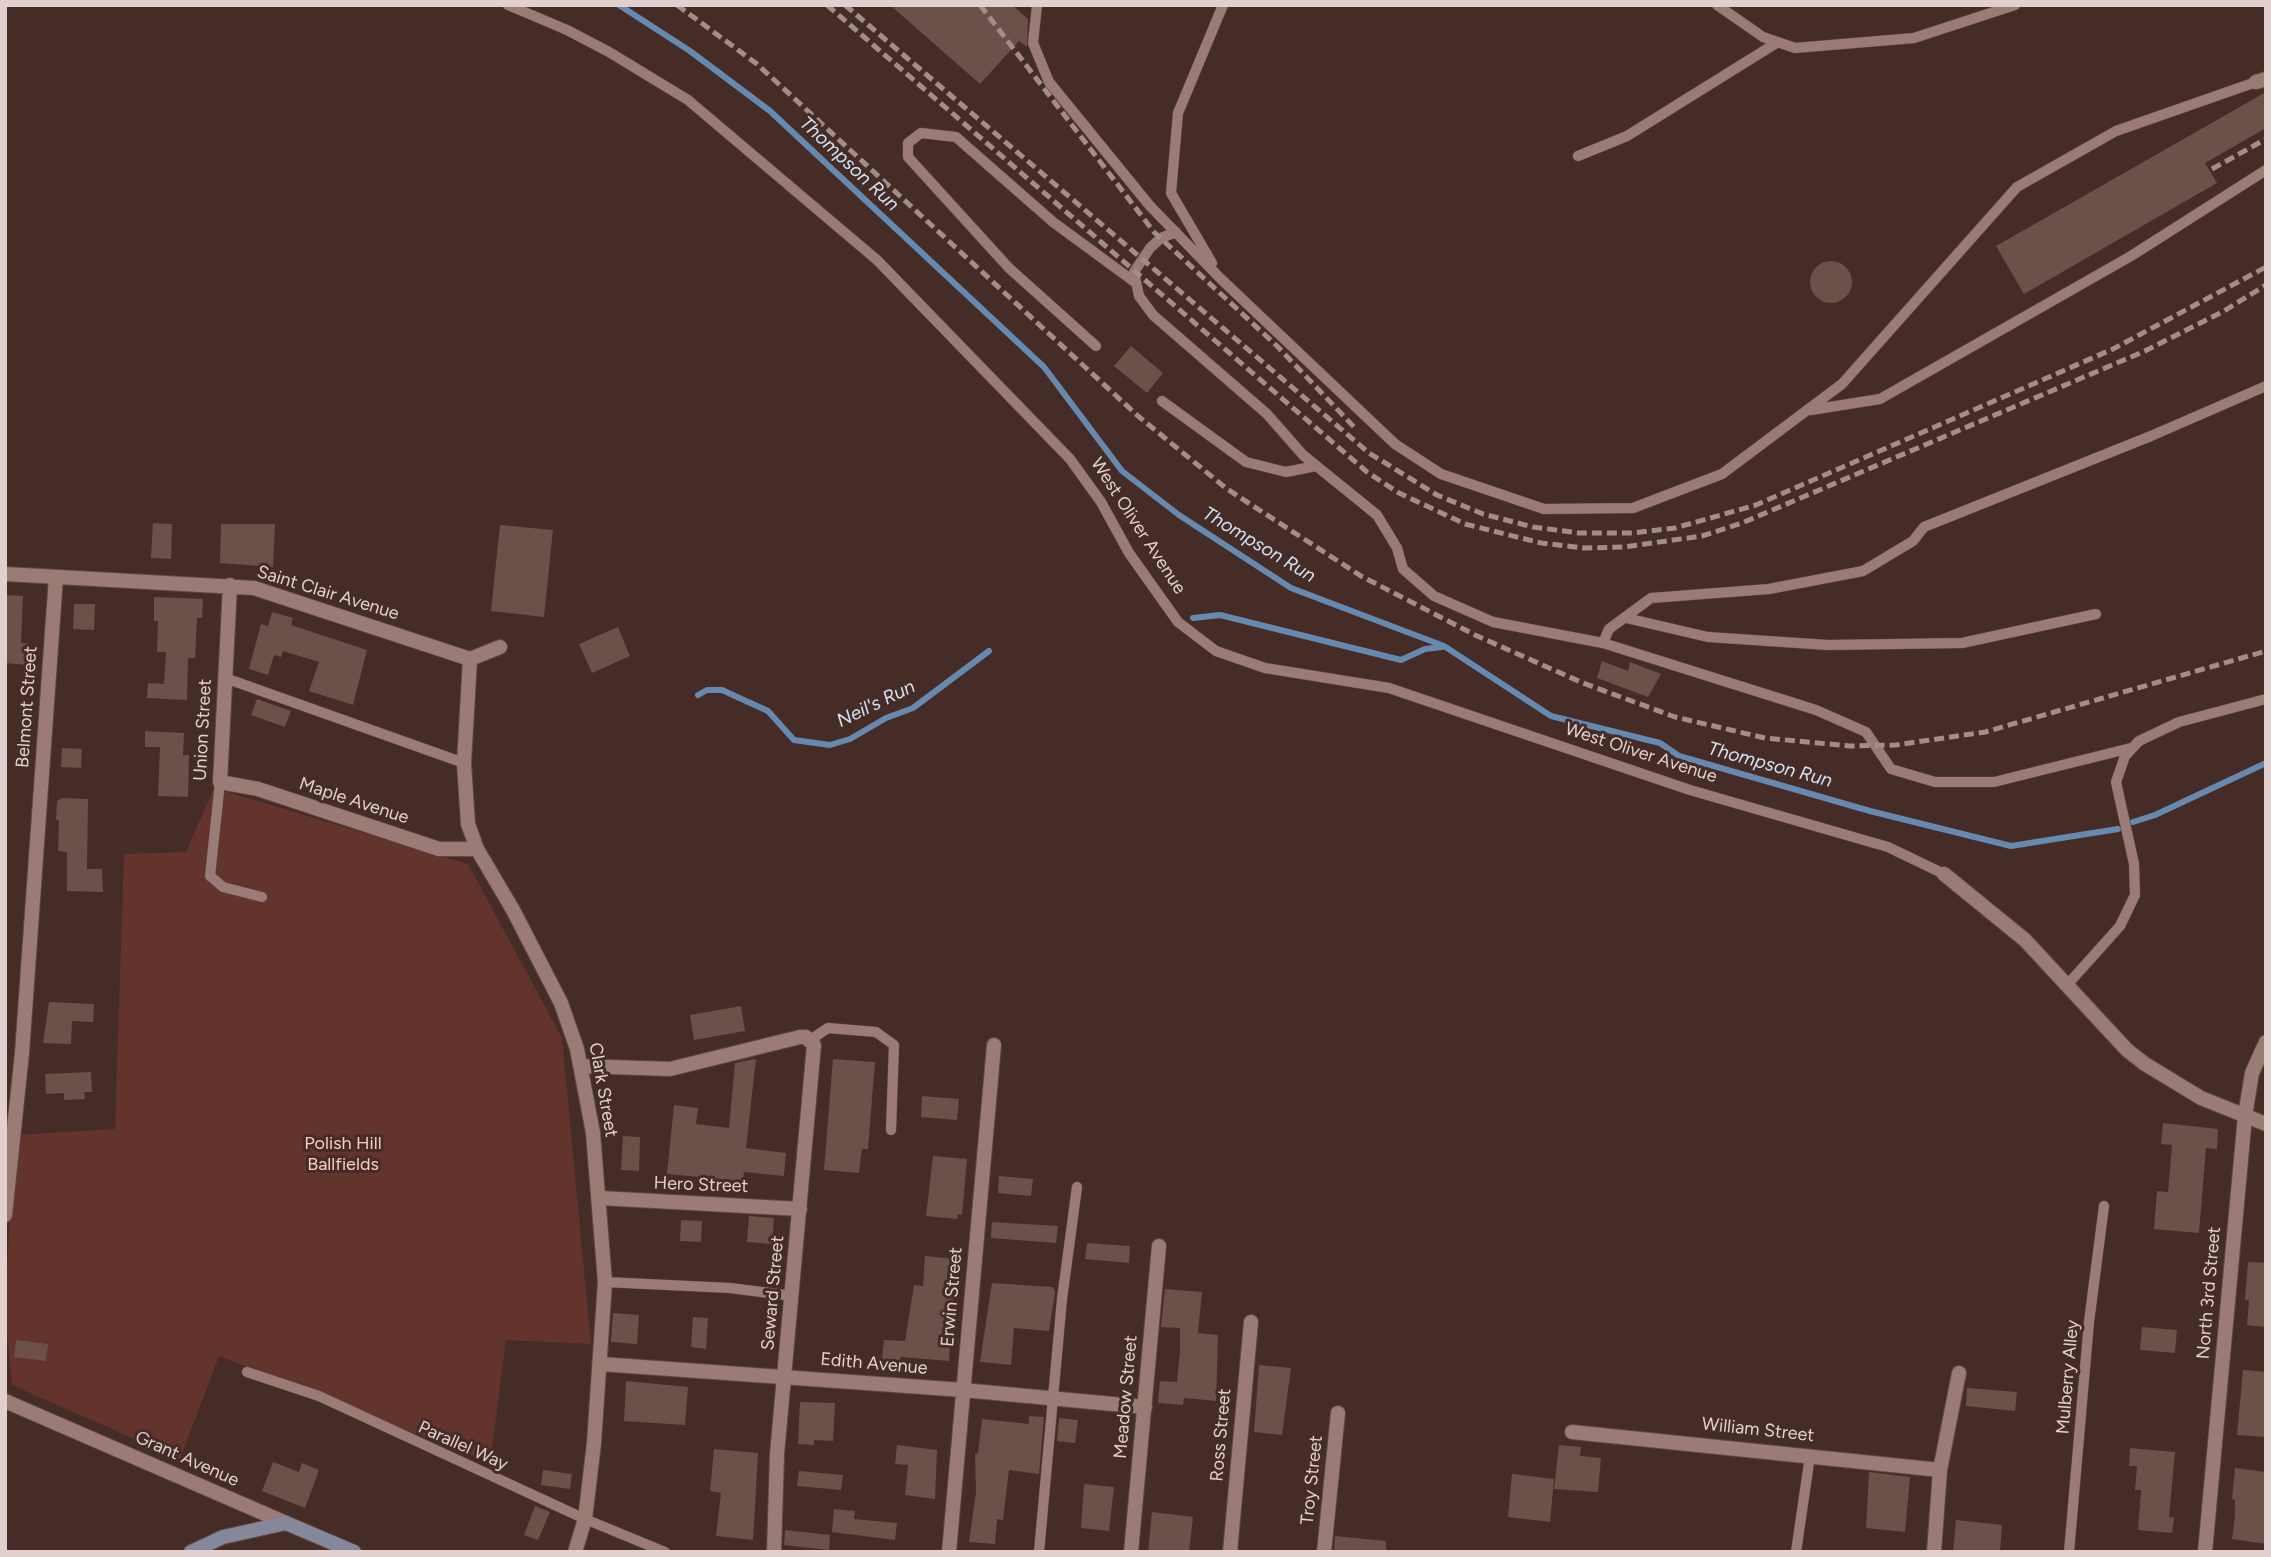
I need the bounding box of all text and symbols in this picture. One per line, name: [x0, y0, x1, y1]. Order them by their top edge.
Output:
water label: Thompson Run: [794, 112, 904, 216]
street label: West Oliver Avenue: [1086, 454, 1190, 598]
water label: Thompson Run: [1198, 502, 1320, 588]
street label: Saint Clair Avenue: [254, 561, 402, 625]
street label: Belmont Street: [12, 645, 42, 769]
water label: Neil's Run: [833, 675, 919, 733]
street label: Union Street: [190, 678, 216, 782]
street label: West Oliver Avenue: [1562, 718, 1720, 788]
water label: Thompson Run: [1705, 737, 1835, 793]
street label: Maple Avenue: [296, 773, 412, 829]
street label: Clark Street: [584, 1041, 622, 1139]
park label: Polish Hill Ballfields: [304, 1133, 382, 1176]
street label: Hero Street: [653, 1173, 749, 1197]
street label: North 3rd Street: [2192, 1226, 2226, 1360]
street label: Seward Street: [757, 1235, 789, 1351]
street label: Erwin Street: [937, 1246, 967, 1348]
street label: Mulberry Alley: [2052, 1319, 2084, 1435]
street label: Meadow Street: [1110, 1334, 1142, 1460]
street label: Edith Avenue: [819, 1349, 929, 1379]
street label: Ross Street: [1206, 1388, 1236, 1482]
street label: William Street: [1701, 1413, 1815, 1447]
street label: Parallel Way: [415, 1417, 511, 1475]
street label: Grant Avenue: [132, 1427, 242, 1491]
street label: Troy Street: [1297, 1434, 1327, 1526]

